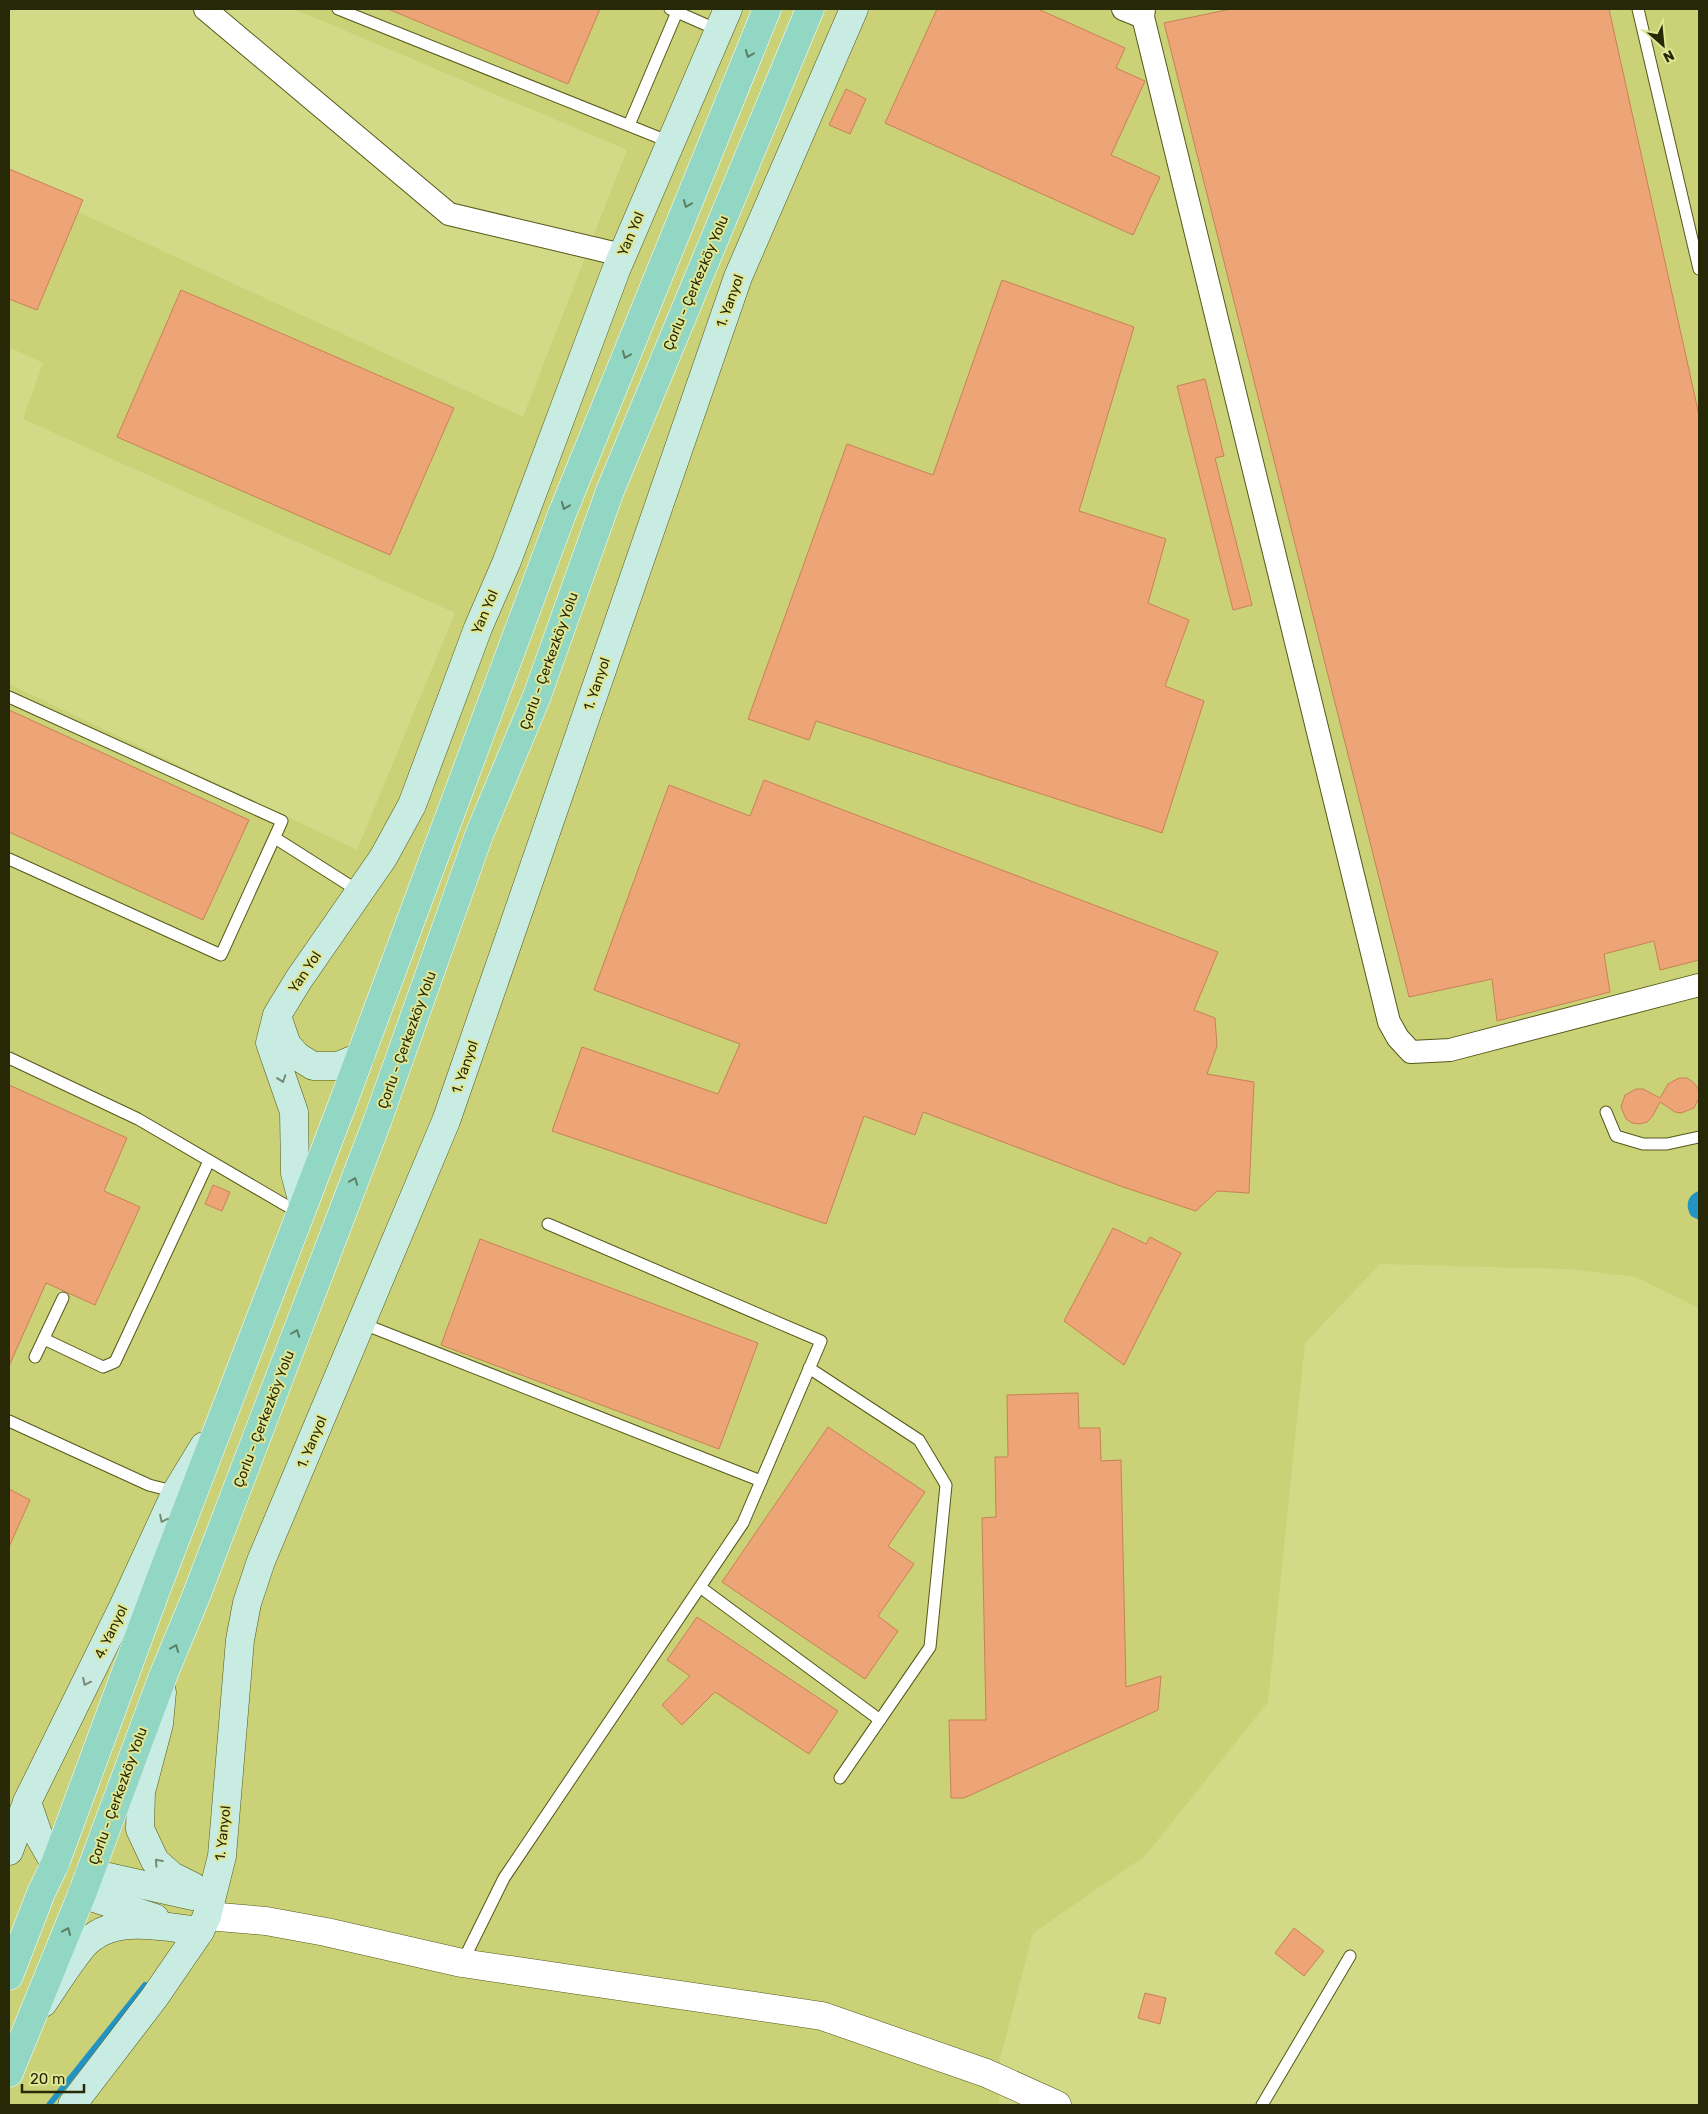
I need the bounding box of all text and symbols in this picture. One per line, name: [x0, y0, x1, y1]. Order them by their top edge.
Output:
north arrow: [1638, 20, 1688, 70]
text: N: [1660, 46, 1677, 66]
one-way arrow: [744, 49, 755, 58]
one-way arrow: [682, 199, 693, 208]
street label: Yan Yol: [614, 209, 648, 259]
street label: Çorlu - Çerkezköy Yolu: [660, 213, 732, 353]
street label: 1. Yanyol: [713, 272, 747, 330]
one-way arrow: [622, 350, 632, 359]
one-way arrow: [561, 501, 571, 509]
street label: Yan Yol: [468, 587, 502, 637]
street label: Çorlu - Çerkezköy Yolu: [516, 590, 582, 732]
street label: 1. Yanyol: [580, 655, 614, 713]
street label: Yan Yol: [285, 948, 325, 996]
street label: Çorlu - Çerkezköy Yolu: [374, 969, 440, 1111]
street label: 1. Yanyol: [448, 1038, 482, 1096]
one-way arrow: [276, 1074, 286, 1083]
one-way arrow: [349, 1178, 359, 1186]
one-way arrow: [290, 1329, 301, 1338]
street label: Çorlu - Çerkezköy Yolu: [230, 1348, 298, 1490]
street label: 1. Yanyol: [293, 1413, 331, 1471]
one-way arrow: [159, 1514, 169, 1523]
street label: 4. Yanyol: [91, 1602, 131, 1662]
one-way arrow: [168, 1644, 179, 1653]
one-way arrow: [82, 1677, 92, 1686]
street label: Çorlu - Çerkezköy Yolu: [85, 1725, 151, 1867]
street label: 1. Yanyol: [212, 1805, 234, 1861]
one-way arrow: [155, 1859, 164, 1868]
one-way arrow: [61, 1927, 71, 1935]
scale bar: [22, 2062, 85, 2094]
text: 20 m: [30, 2070, 65, 2088]

